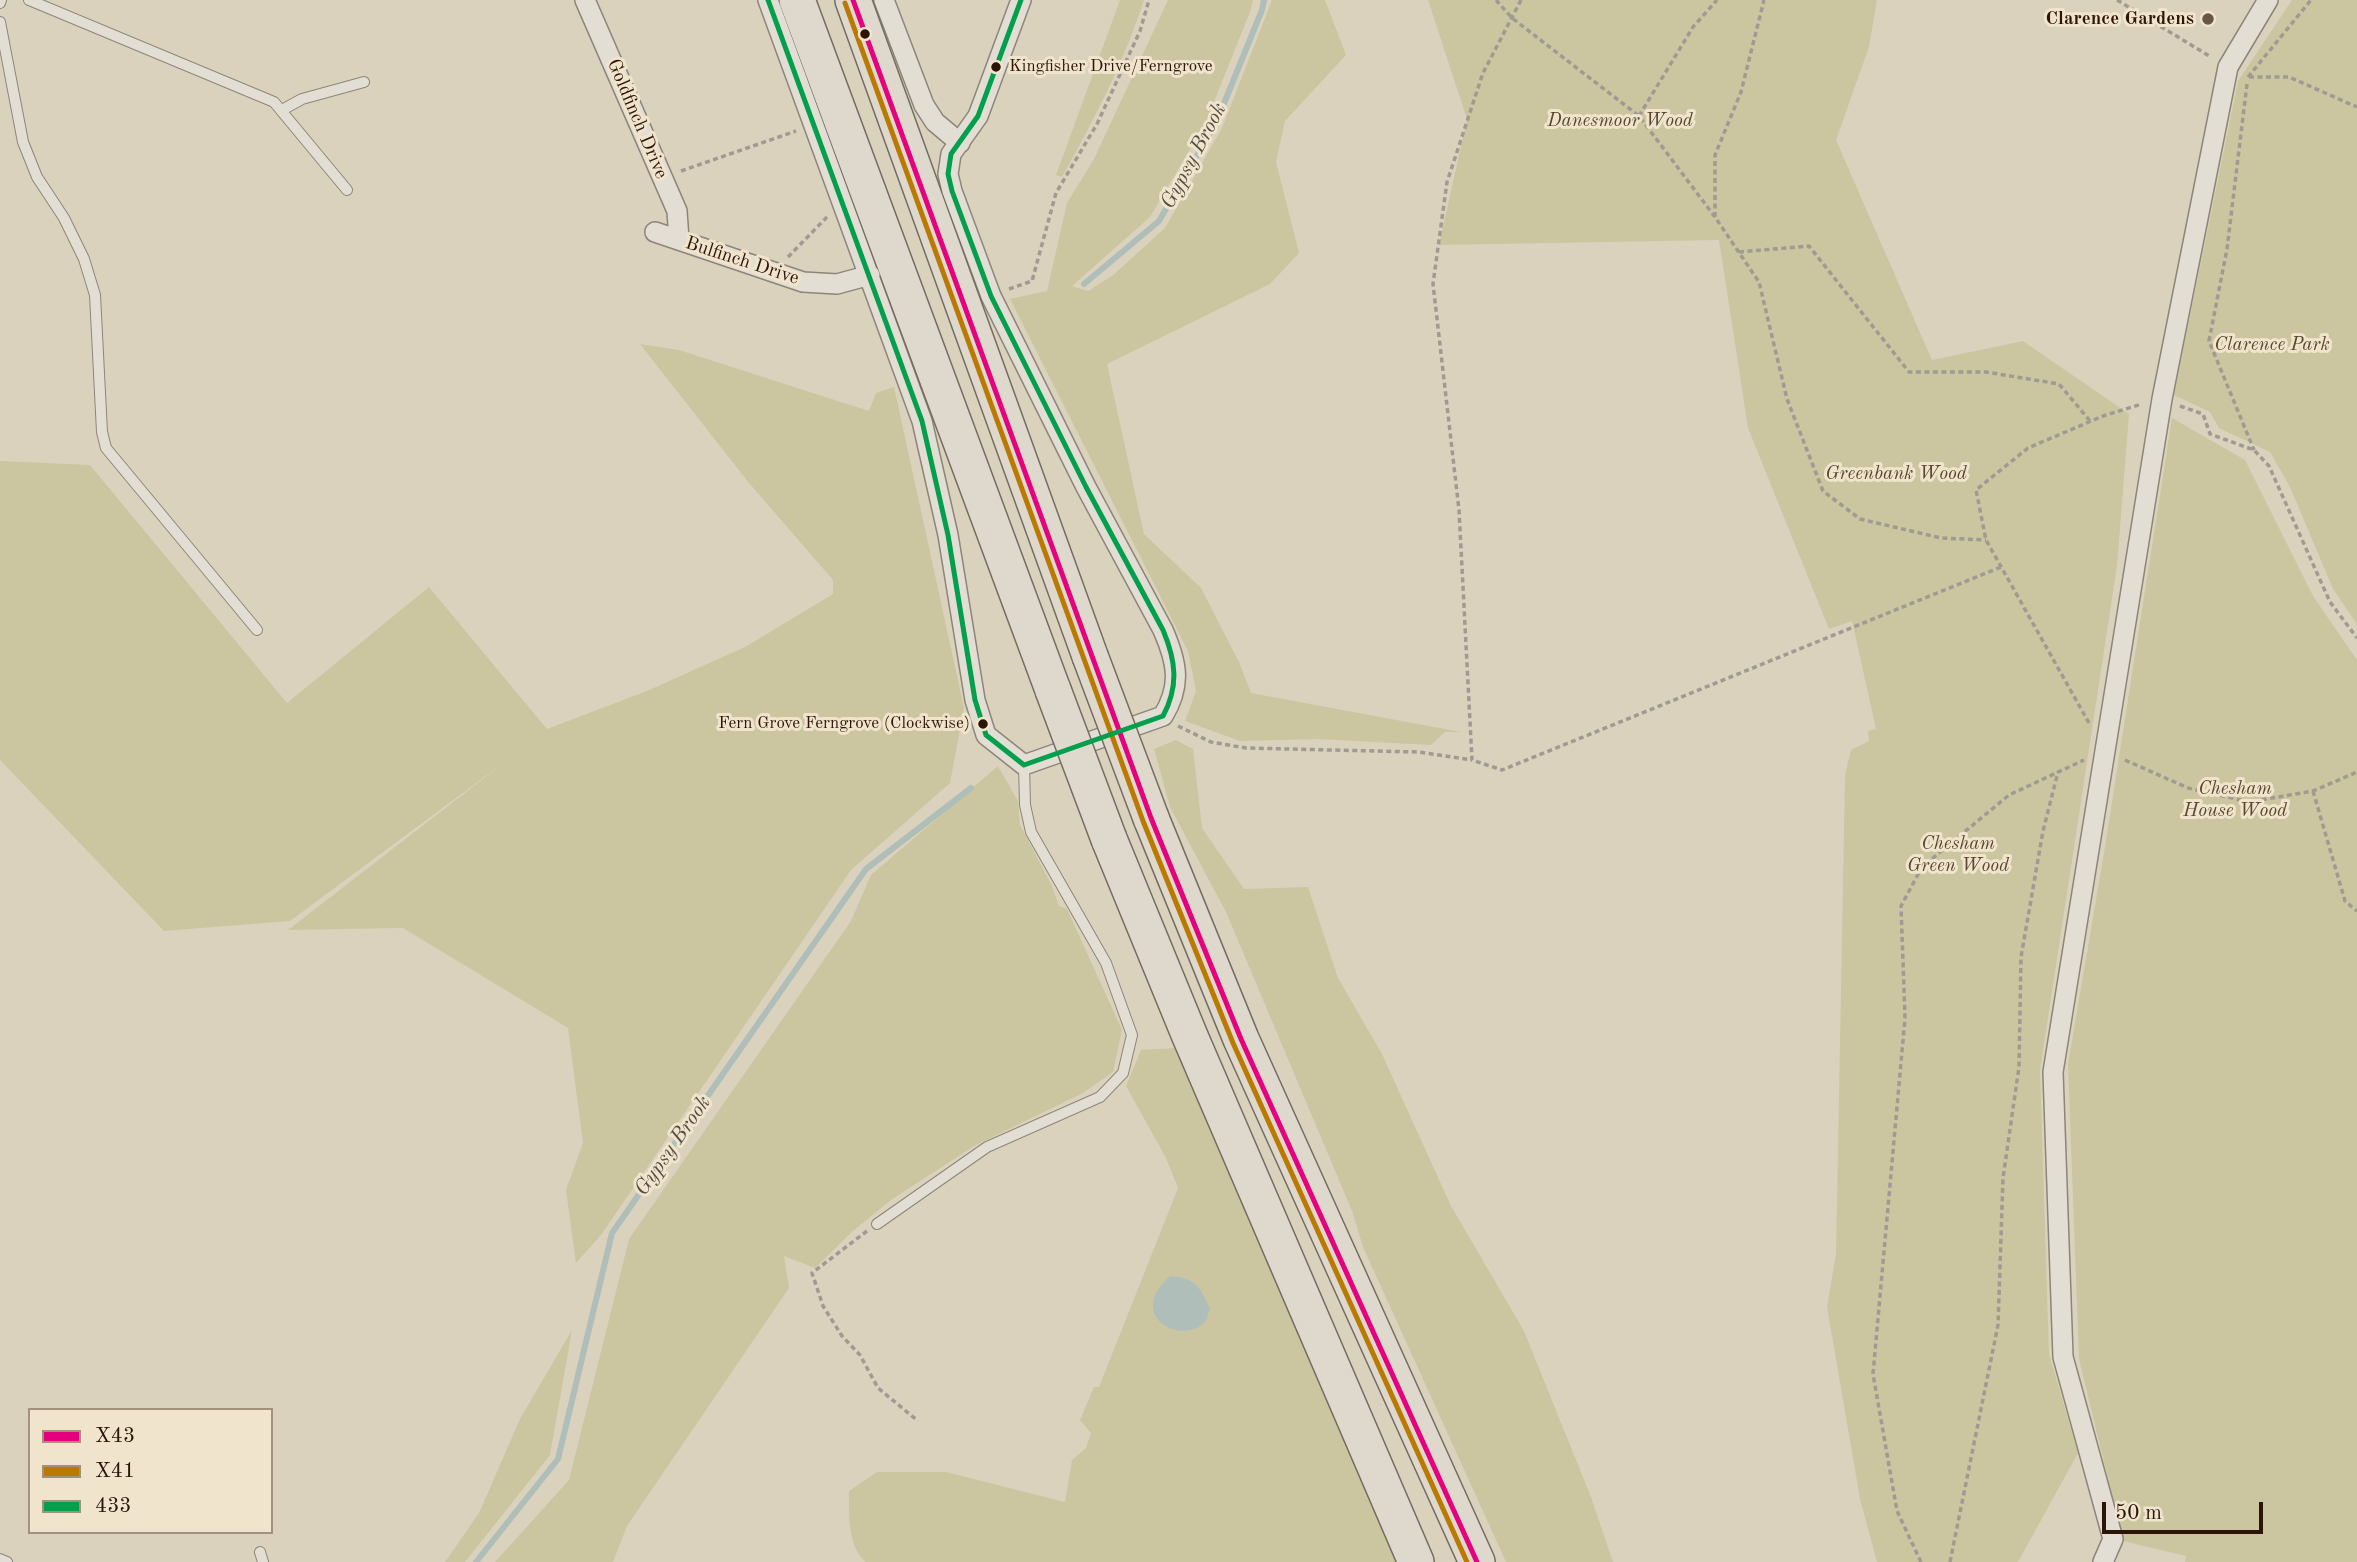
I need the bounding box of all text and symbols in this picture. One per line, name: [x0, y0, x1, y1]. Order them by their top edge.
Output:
place label: Clarence Gardens: [2045, 8, 2194, 30]
marker: Clarence Gardens: [2200, 11, 2216, 27]
unlabelled marker: [858, 27, 872, 41]
street label: Goldfinch Drive: [601, 56, 673, 182]
place label: Kingfisher Drive/Ferngrove: [1009, 57, 1213, 77]
marker: Kingfisher Drive/Ferngrove: [989, 60, 1003, 74]
water label: Gypsy Brook: [1156, 99, 1232, 213]
park label: Danesmoor Wood: [1547, 110, 1693, 132]
street label: Bulfinch Drive: [682, 232, 802, 290]
park label: Clarence Park: [2214, 334, 2330, 356]
park label: Greenbank Wood: [1825, 463, 1967, 485]
place label: Fern Grove Ferngrove (Clockwise): [718, 714, 970, 734]
marker: Fern Grove Ferngrove (Clockwise): [976, 717, 990, 731]
park label: Chesham House Wood: [2183, 778, 2287, 822]
park label: Chesham Green Wood: [1907, 833, 2009, 877]
water label: Gypsy Brook: [629, 1091, 717, 1201]
legend: [28, 1408, 273, 1534]
text: X43: [95, 1426, 135, 1447]
text: X41: [95, 1461, 135, 1482]
scale bar: [2105, 1488, 2266, 1532]
text: 433: [95, 1496, 132, 1517]
text: 50 m: [2115, 1503, 2162, 1524]

